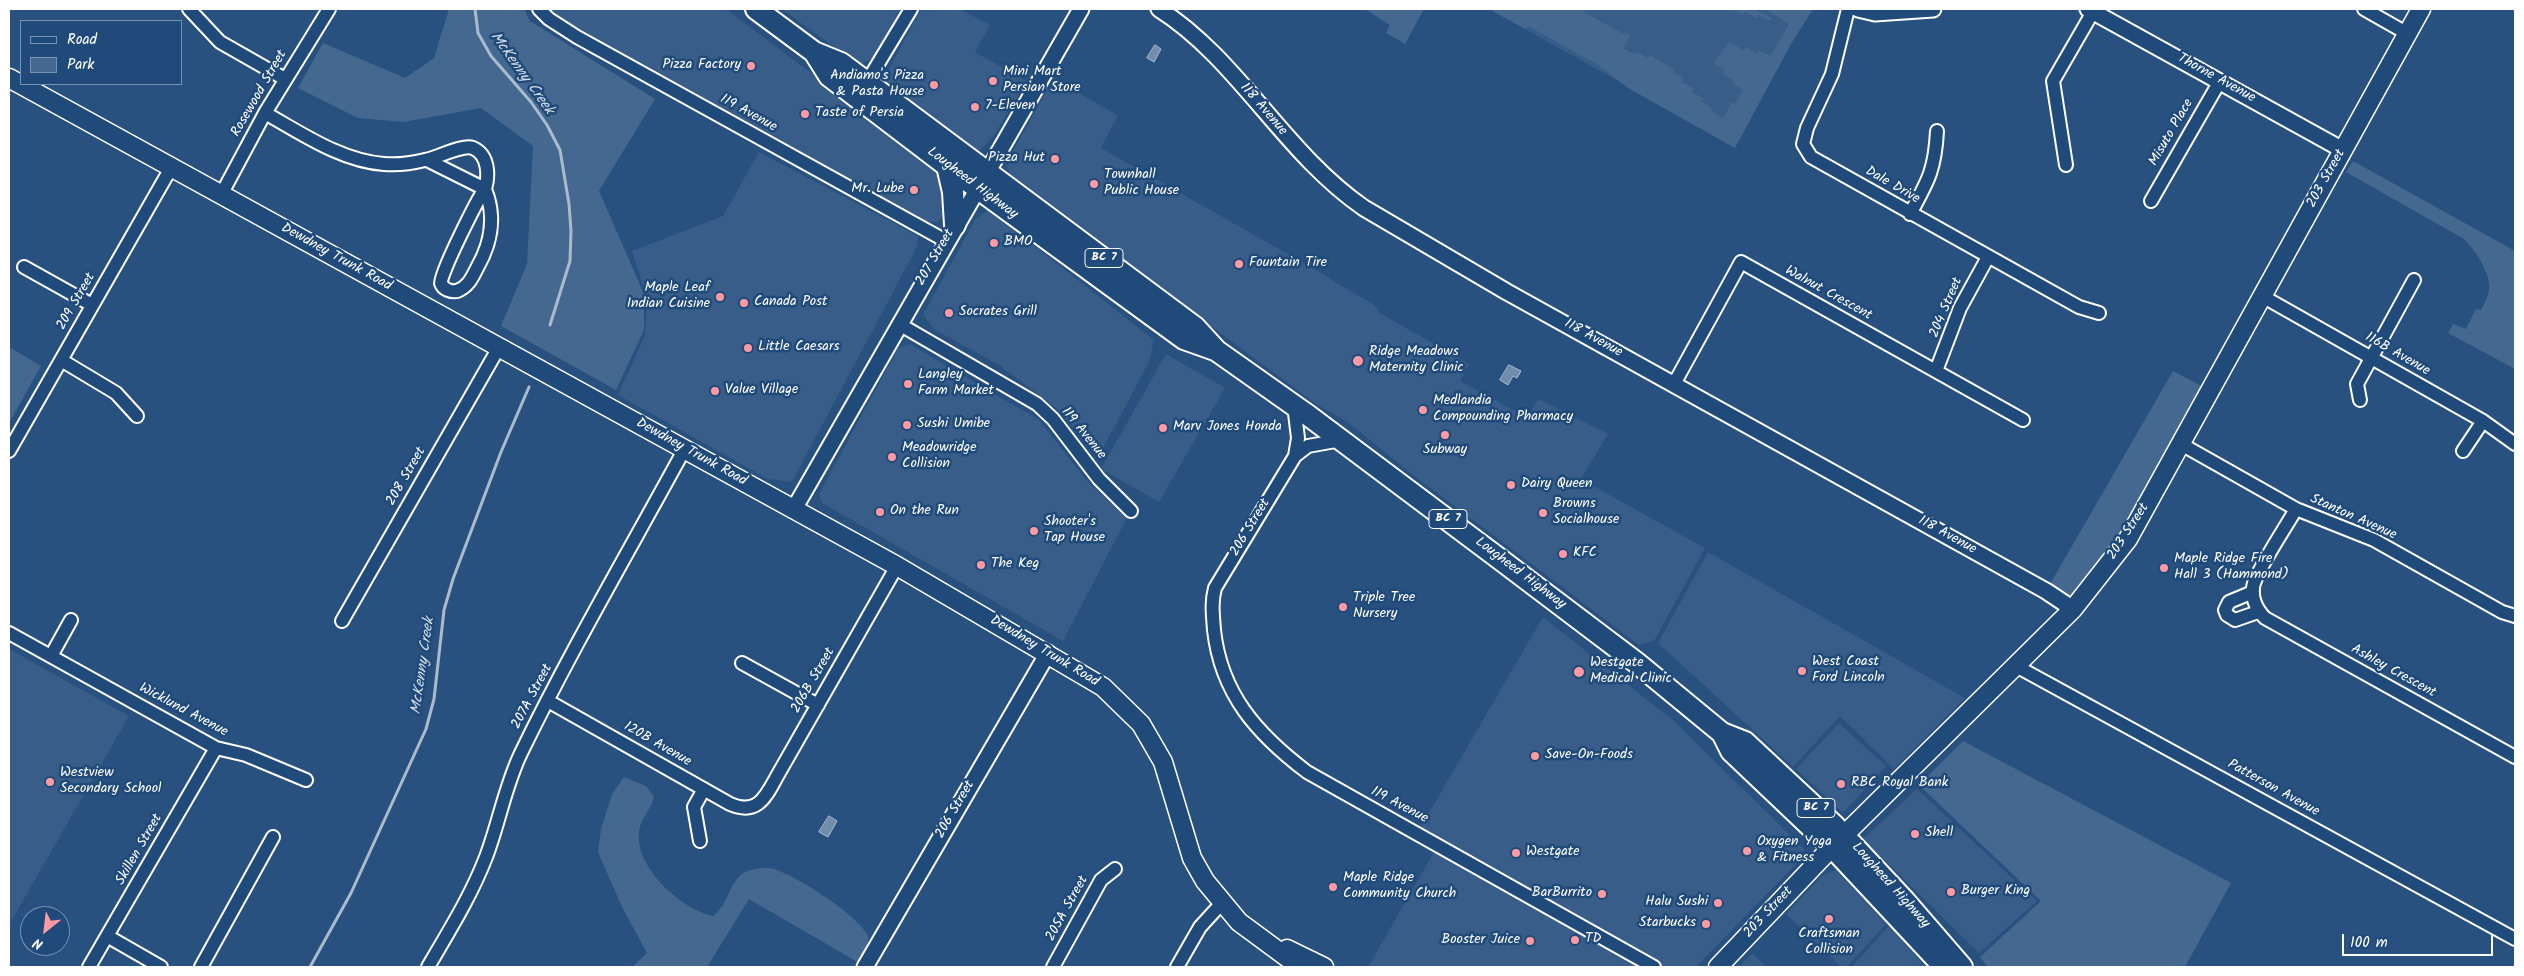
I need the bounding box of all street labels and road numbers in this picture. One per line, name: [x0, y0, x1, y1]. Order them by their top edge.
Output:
street label: Rosewood Street: [228, 48, 292, 140]
street label: Thorne Avenue: [2174, 51, 2258, 107]
street label: 118 Avenue: [1236, 80, 1290, 140]
street label: 119 Avenue: [717, 92, 779, 136]
street label: Misuto Place: [2146, 97, 2198, 169]
street label: Lougheed Highway: [923, 144, 1021, 224]
street label: 203 Street: [2304, 147, 2350, 211]
street label: Dale Drive: [1862, 164, 1922, 208]
street label: Dewdney Trunk Road: [278, 221, 394, 295]
street label: 207 Street: [913, 227, 959, 289]
road number: BC 7: [1085, 248, 1123, 268]
street label: Walnut Crescent: [1782, 263, 1874, 325]
street label: 209 Street: [54, 270, 100, 334]
street label: 204 Street: [1927, 275, 1967, 341]
street label: 118 Avenue: [1561, 316, 1625, 362]
street label: 116B Avenue: [2361, 330, 2433, 380]
street label: 119 Avenue: [1057, 404, 1109, 464]
street label: Dewdney Trunk Road: [633, 416, 749, 490]
street label: 208 Street: [384, 445, 430, 509]
street label: Stanton Avenue: [2307, 491, 2399, 545]
street label: 206 Street: [1227, 496, 1275, 560]
street label: 203 Street: [2104, 500, 2154, 564]
road number: BC 7: [1429, 509, 1467, 528]
street label: 118 Avenue: [1915, 513, 1979, 559]
street label: Lougheed Highway: [1471, 534, 1569, 614]
street label: Dewdney Trunk Road: [986, 613, 1102, 691]
street label: Ashley Crescent: [2348, 642, 2438, 702]
street label: 206B Street: [788, 645, 840, 717]
street label: 207A Street: [509, 662, 557, 732]
street label: Wicklund Avenue: [136, 680, 230, 742]
street label: 120B Avenue: [620, 719, 694, 771]
street label: Patterson Avenue: [2224, 757, 2322, 821]
street label: 206 Street: [933, 778, 979, 842]
street label: 119 Avenue: [1367, 784, 1431, 828]
road number: BC 7: [1797, 798, 1835, 818]
street label: Skillen Street: [113, 812, 167, 888]
street label: Lougheed Highway: [1847, 840, 1933, 932]
street label: 205A Street: [1043, 873, 1093, 945]
street label: 203 Street: [1741, 884, 1797, 942]

